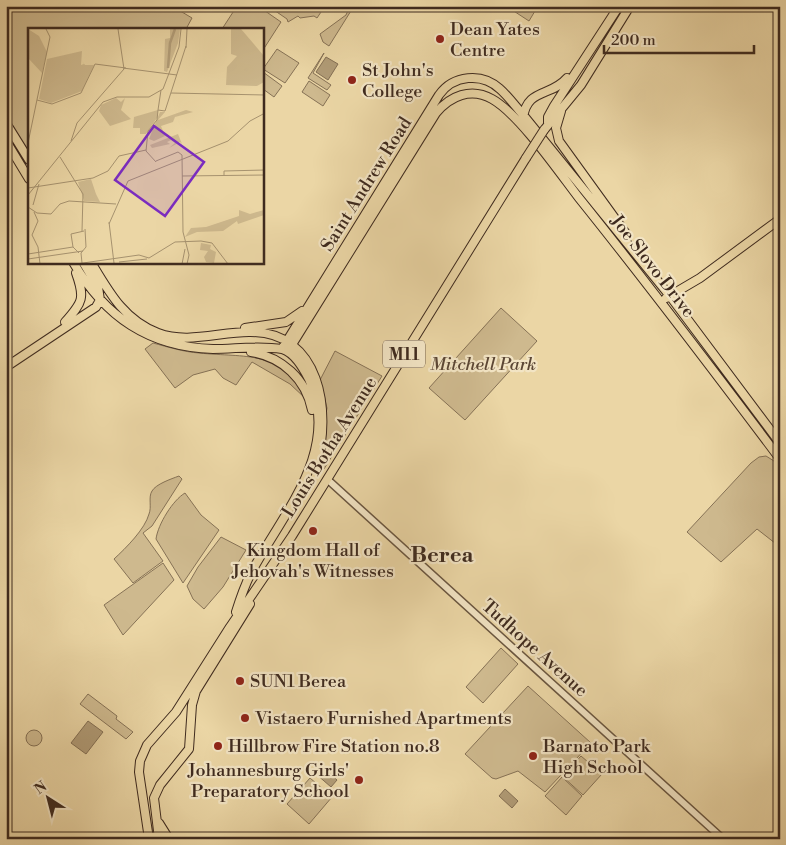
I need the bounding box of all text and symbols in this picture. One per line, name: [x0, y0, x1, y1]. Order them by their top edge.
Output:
place label: Dean Yates Centre: [450, 18, 540, 62]
scale bar: [604, 22, 754, 54]
inset map: [28, 28, 264, 264]
text: 200 m: [611, 31, 656, 50]
marker: Dean Yates Centre: [434, 33, 446, 45]
place label: St John's College: [362, 59, 434, 103]
marker: St John's College: [346, 74, 358, 86]
street label: Saint Andrew Road: [316, 112, 417, 256]
street label: Joe Slovo Drive: [605, 209, 700, 322]
road number: M11: [383, 340, 425, 368]
park label: Mitchell Park: [430, 353, 536, 376]
street label: Louis Botha Avenue: [277, 373, 382, 522]
marker: Kingdom Hall of Jehovah's Witnesses: [307, 525, 319, 537]
place label: Kingdom Hall of Jehovah's Witnesses: [231, 539, 394, 583]
district label: Berea: [410, 542, 475, 569]
street label: Tudhope Avenue: [477, 595, 593, 702]
place label: SUN1 Berea: [250, 670, 347, 693]
marker: SUN1 Berea: [234, 675, 246, 687]
place label: Vistaero Furnished Apartments: [254, 707, 512, 730]
marker: Vistaero Furnished Apartments: [239, 712, 251, 724]
place label: Hillbrow Fire Station no.8: [228, 735, 440, 758]
place label: Barnato Park High School: [542, 735, 652, 779]
marker: Hillbrow Fire Station no.8: [212, 740, 224, 752]
marker: Barnato Park High School: [527, 750, 539, 762]
place label: Johannesburg Girls' Preparatory School: [187, 759, 350, 803]
north arrow: [22, 772, 72, 822]
marker: Johannesburg Girls' Preparatory School: [353, 774, 365, 786]
text: N: [31, 778, 51, 799]

